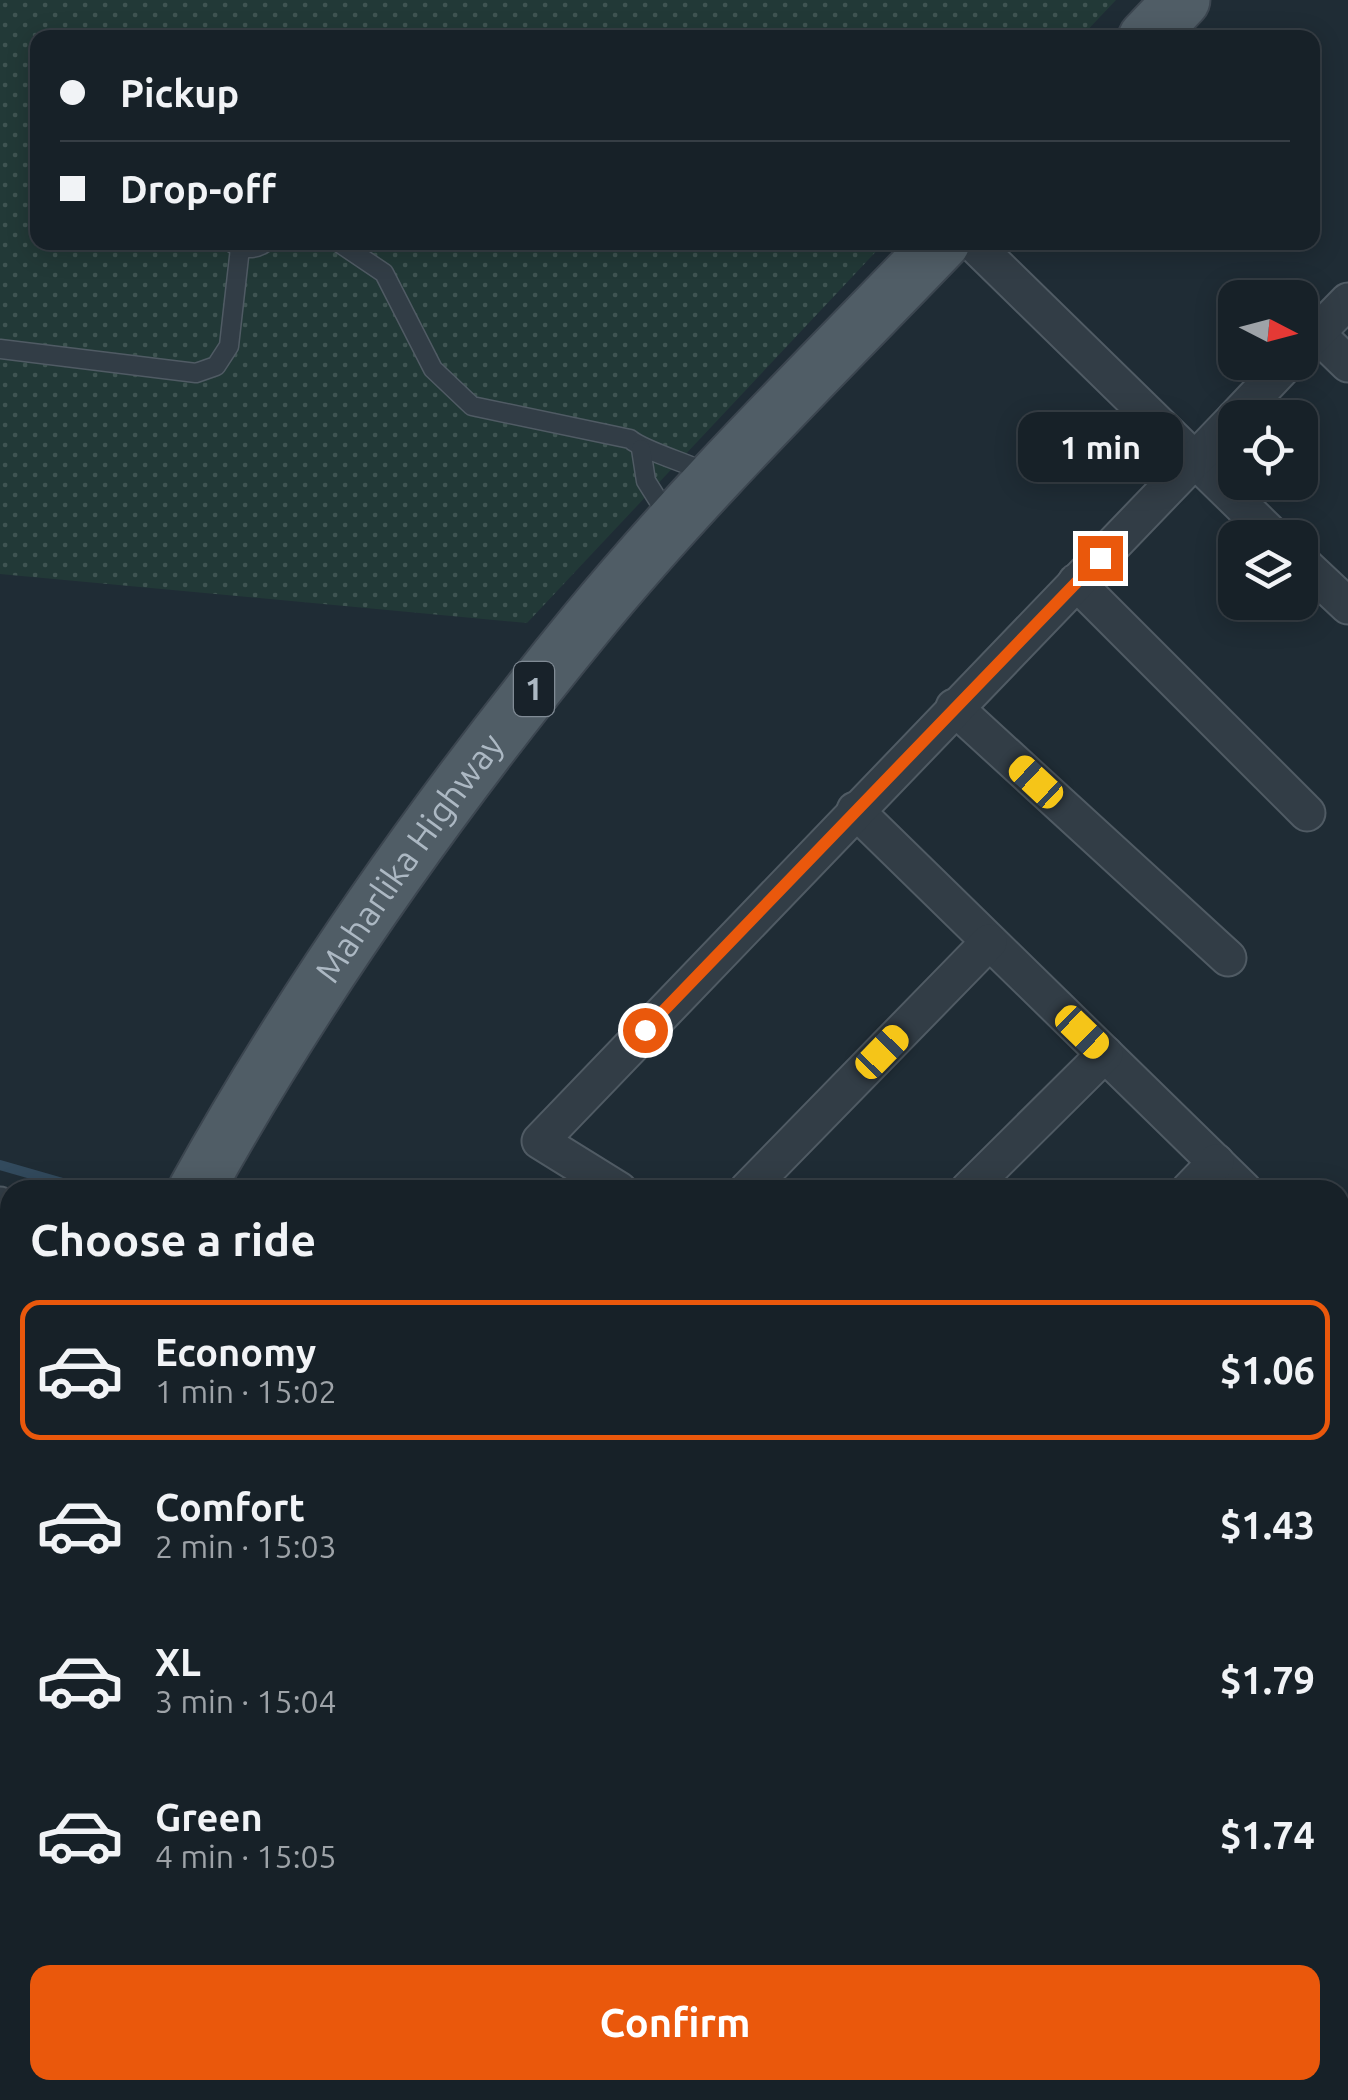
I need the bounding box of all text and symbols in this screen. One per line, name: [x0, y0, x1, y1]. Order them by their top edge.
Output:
text: Pickup: [120, 72, 239, 114]
text: Drop-off: [120, 168, 276, 210]
north arrow: [1218, 280, 1318, 380]
map controls: [1218, 280, 1318, 620]
button: locate: [1218, 400, 1318, 500]
callout: 1 min: [1018, 413, 1182, 483]
text: 1 min: [1060, 429, 1141, 465]
button: layers: [1218, 520, 1318, 620]
route end: [1078, 536, 1123, 581]
road number: 1: [514, 662, 554, 716]
street label: Maharlika Highway: [306, 725, 511, 989]
car: [1004, 751, 1068, 813]
car: [1050, 1000, 1114, 1064]
route start: [623, 1008, 668, 1053]
car: [850, 1020, 914, 1084]
text: Choose a ride: [30, 1214, 316, 1265]
icon: car: [35, 1325, 125, 1415]
text: Economy: [155, 1331, 316, 1373]
text: $1.06: [1220, 1349, 1315, 1391]
text: 1 min · 15:02: [155, 1373, 337, 1409]
icon: car: [35, 1480, 125, 1570]
text: Comfort: [155, 1486, 305, 1528]
text: $1.43: [1220, 1504, 1315, 1546]
text: 2 min · 15:03: [155, 1528, 337, 1564]
icon: car: [35, 1635, 125, 1725]
text: XL: [155, 1641, 201, 1683]
text: $1.79: [1220, 1659, 1315, 1701]
text: 3 min · 15:04: [155, 1683, 337, 1719]
icon: car: [35, 1790, 125, 1880]
text: Green: [155, 1796, 263, 1838]
text: $1.74: [1220, 1814, 1315, 1856]
text: 4 min · 15:05: [155, 1838, 337, 1874]
button: Confirm: [30, 1965, 1320, 2080]

